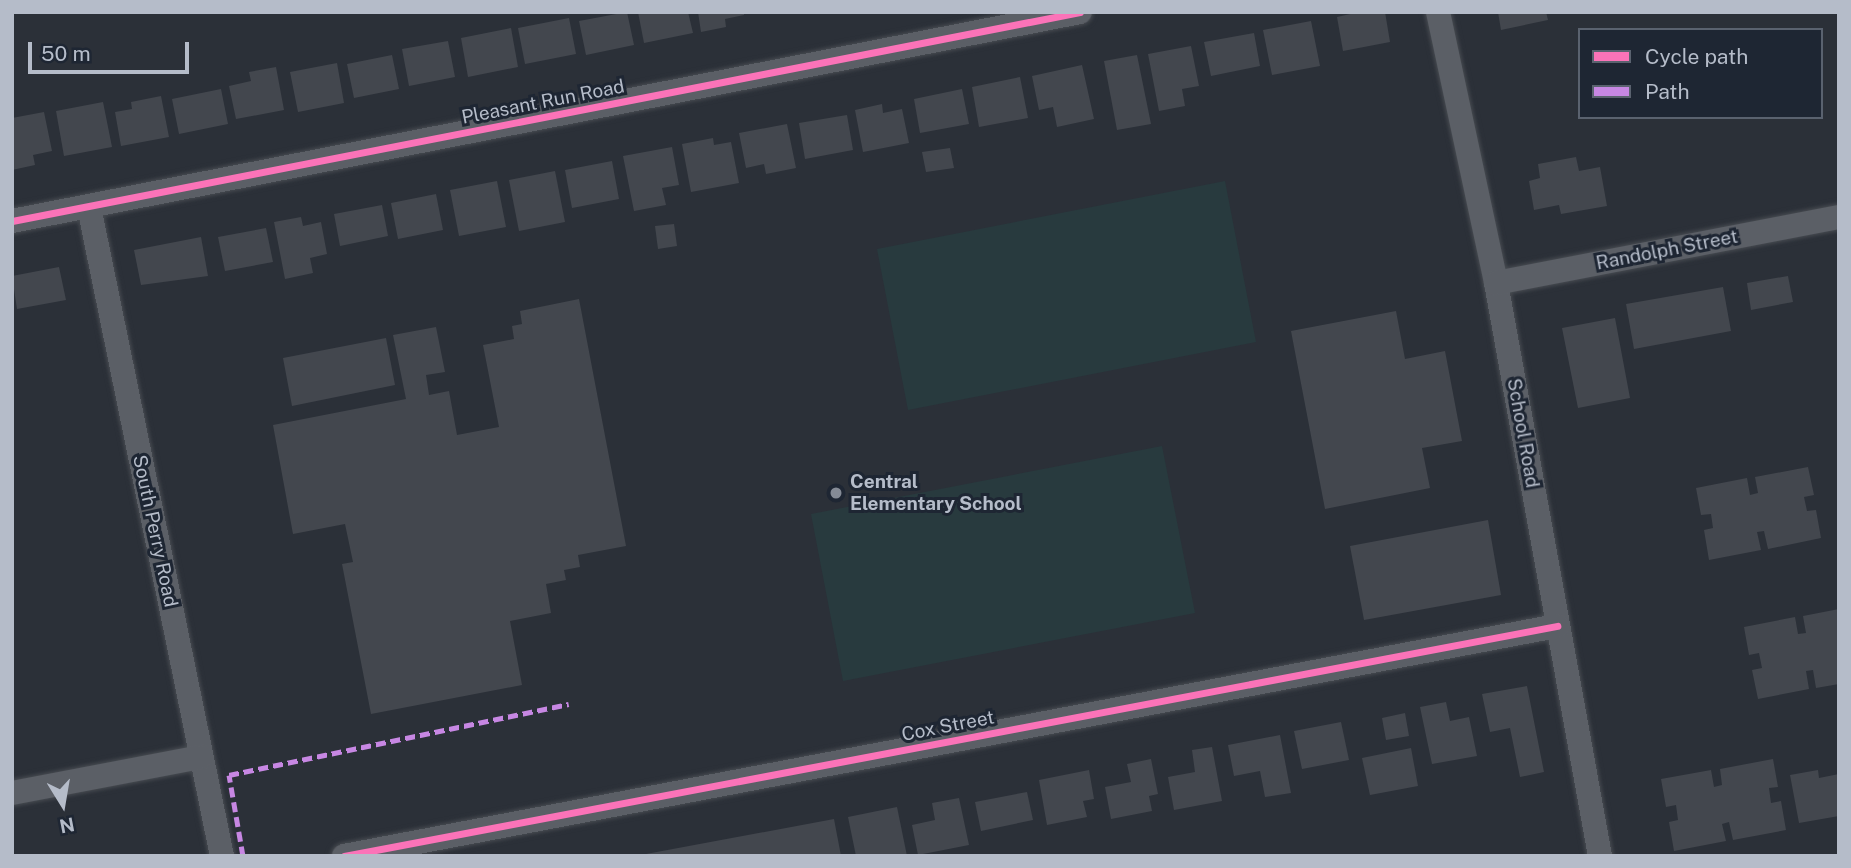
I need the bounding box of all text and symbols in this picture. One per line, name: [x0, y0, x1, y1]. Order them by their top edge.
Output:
scale bar: [32, 28, 192, 72]
legend: [1578, 28, 1823, 119]
text: 50 m: [41, 41, 91, 66]
text: Cycle path: [1645, 44, 1748, 69]
street label: Pleasant Run Road: [460, 75, 626, 129]
text: Path: [1645, 79, 1690, 104]
street label: Randolph Street: [1594, 225, 1740, 275]
street label: School Road: [1502, 376, 1544, 490]
street label: South Perry Road: [128, 453, 182, 609]
place label: Central Elementary School: [850, 471, 1022, 515]
marker: Central Elementary School: [828, 485, 844, 501]
street label: Cox Street: [900, 706, 996, 746]
north arrow: [28, 770, 98, 840]
text: N: [58, 813, 76, 838]

